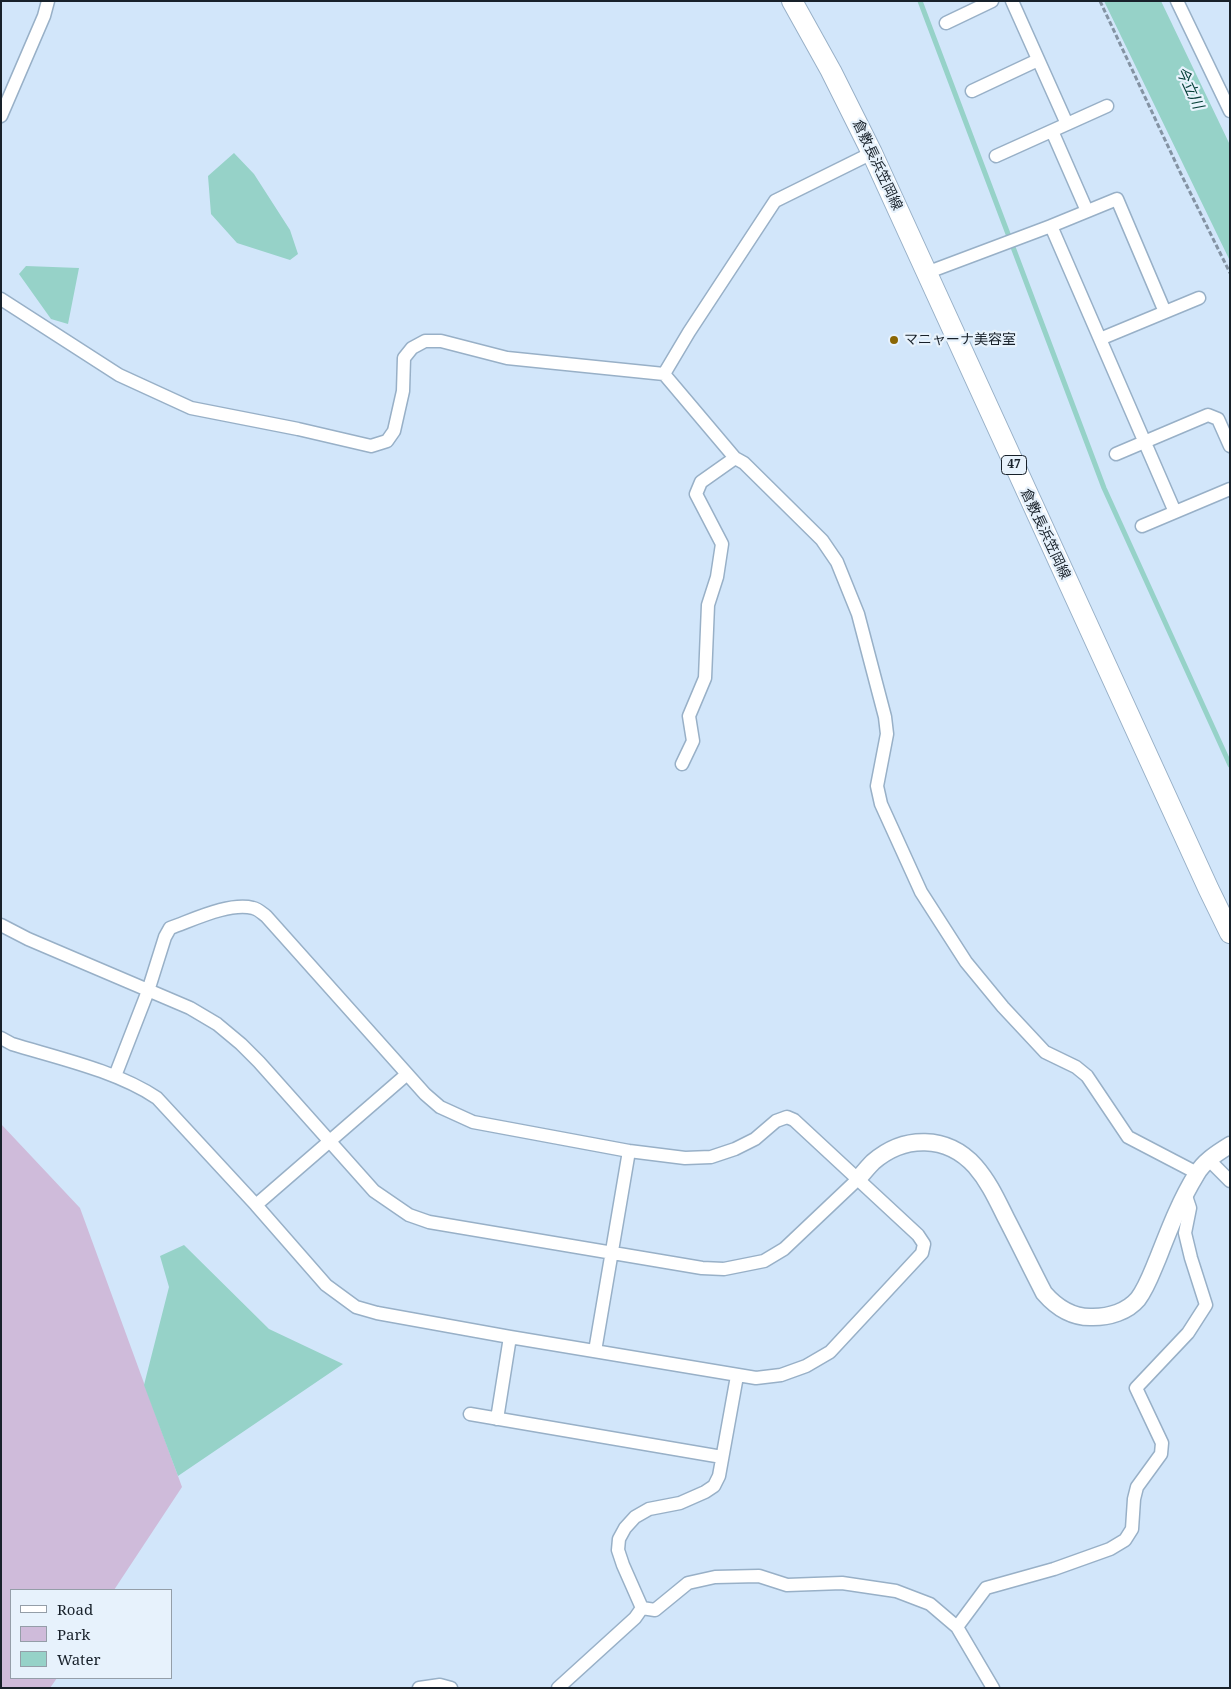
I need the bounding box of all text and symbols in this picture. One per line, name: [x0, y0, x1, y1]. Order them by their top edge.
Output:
water label: 今立川: [1171, 64, 1207, 112]
street label: 倉敷長浜笠岡線: [849, 117, 905, 213]
place label: マニャーナ美容室: [904, 332, 1016, 348]
marker: マニャーナ美容室: [888, 334, 900, 346]
road number: 47: [1002, 456, 1026, 474]
street label: 倉敷長浜笠岡線: [1017, 486, 1073, 582]
legend: [10, 1589, 172, 1679]
text: Road: [57, 1599, 93, 1619]
text: Park: [57, 1624, 90, 1644]
text: Water: [57, 1649, 100, 1669]

